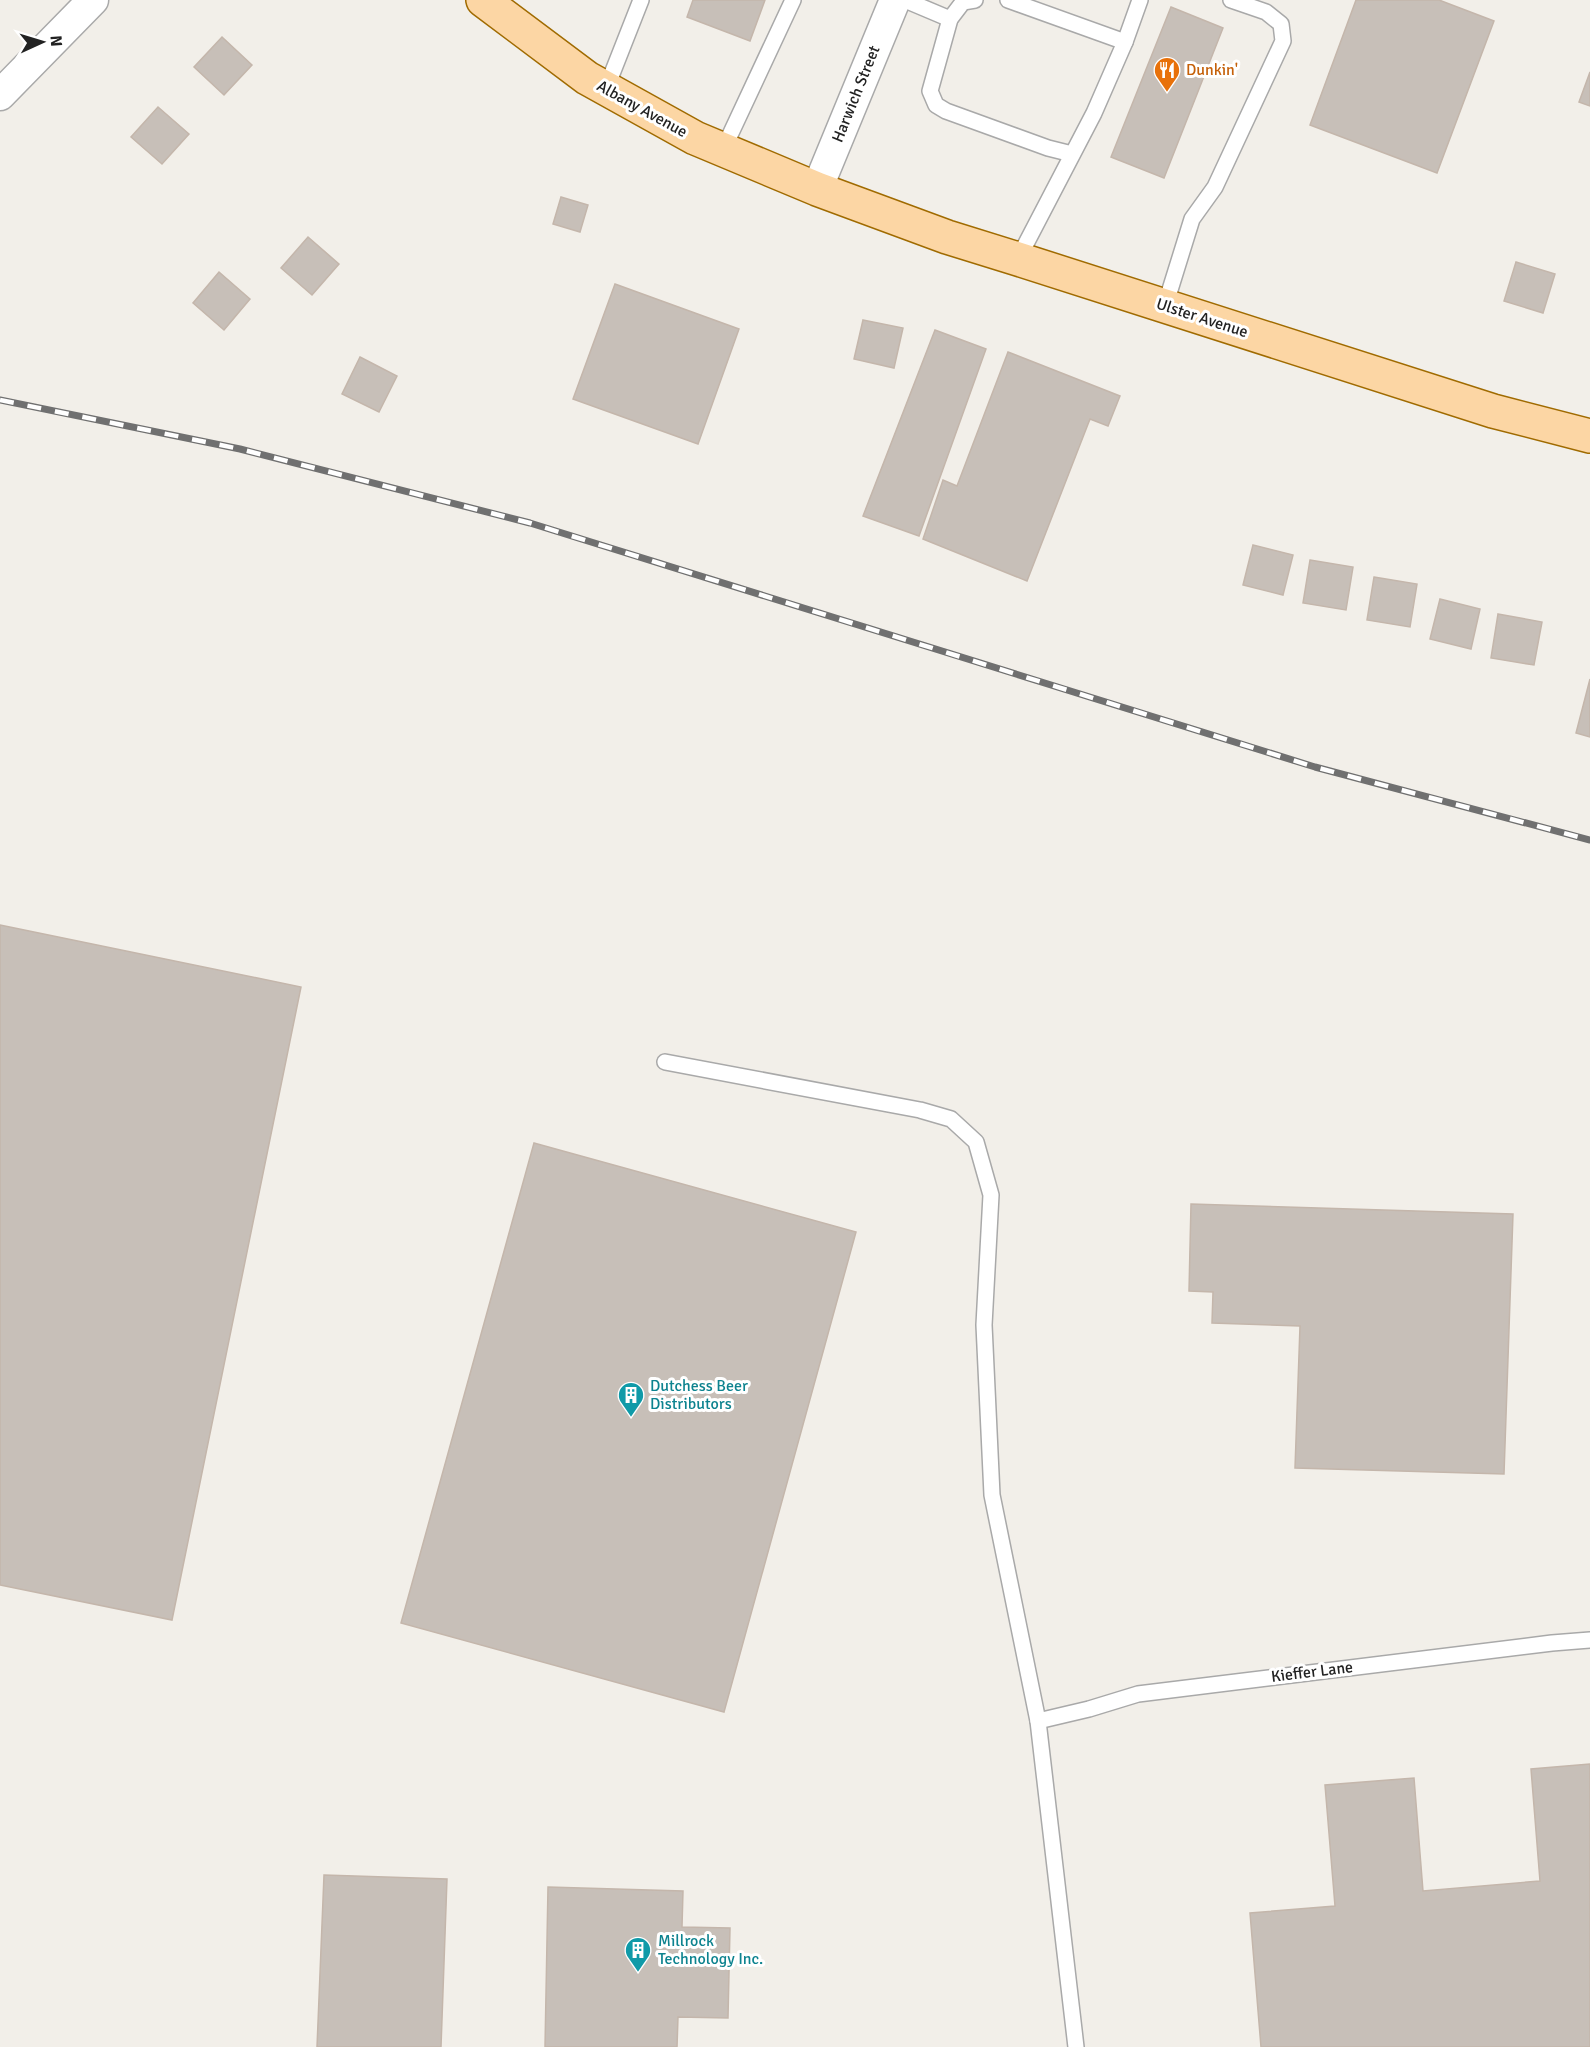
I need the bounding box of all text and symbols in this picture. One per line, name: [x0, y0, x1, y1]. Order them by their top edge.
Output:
north arrow: [12, 12, 72, 72]
text: N: [46, 35, 66, 47]
street label: Harwich Street: [827, 42, 885, 145]
restaurant icon: Dunkin': [1152, 55, 1182, 93]
place label: Dunkin': [1186, 60, 1238, 80]
street label: Albany Avenue: [593, 76, 691, 142]
street label: Ulster Avenue: [1154, 294, 1250, 342]
place label: Dutchess Beer Distributors: [650, 1376, 748, 1414]
building icon: Dutchess Beer Distributors: [616, 1380, 646, 1418]
street label: Kieffer Lane: [1270, 1657, 1354, 1687]
place label: Millrock Technology Inc.: [658, 1931, 763, 1969]
building icon: Millrock Technology Inc.: [623, 1935, 653, 1973]

